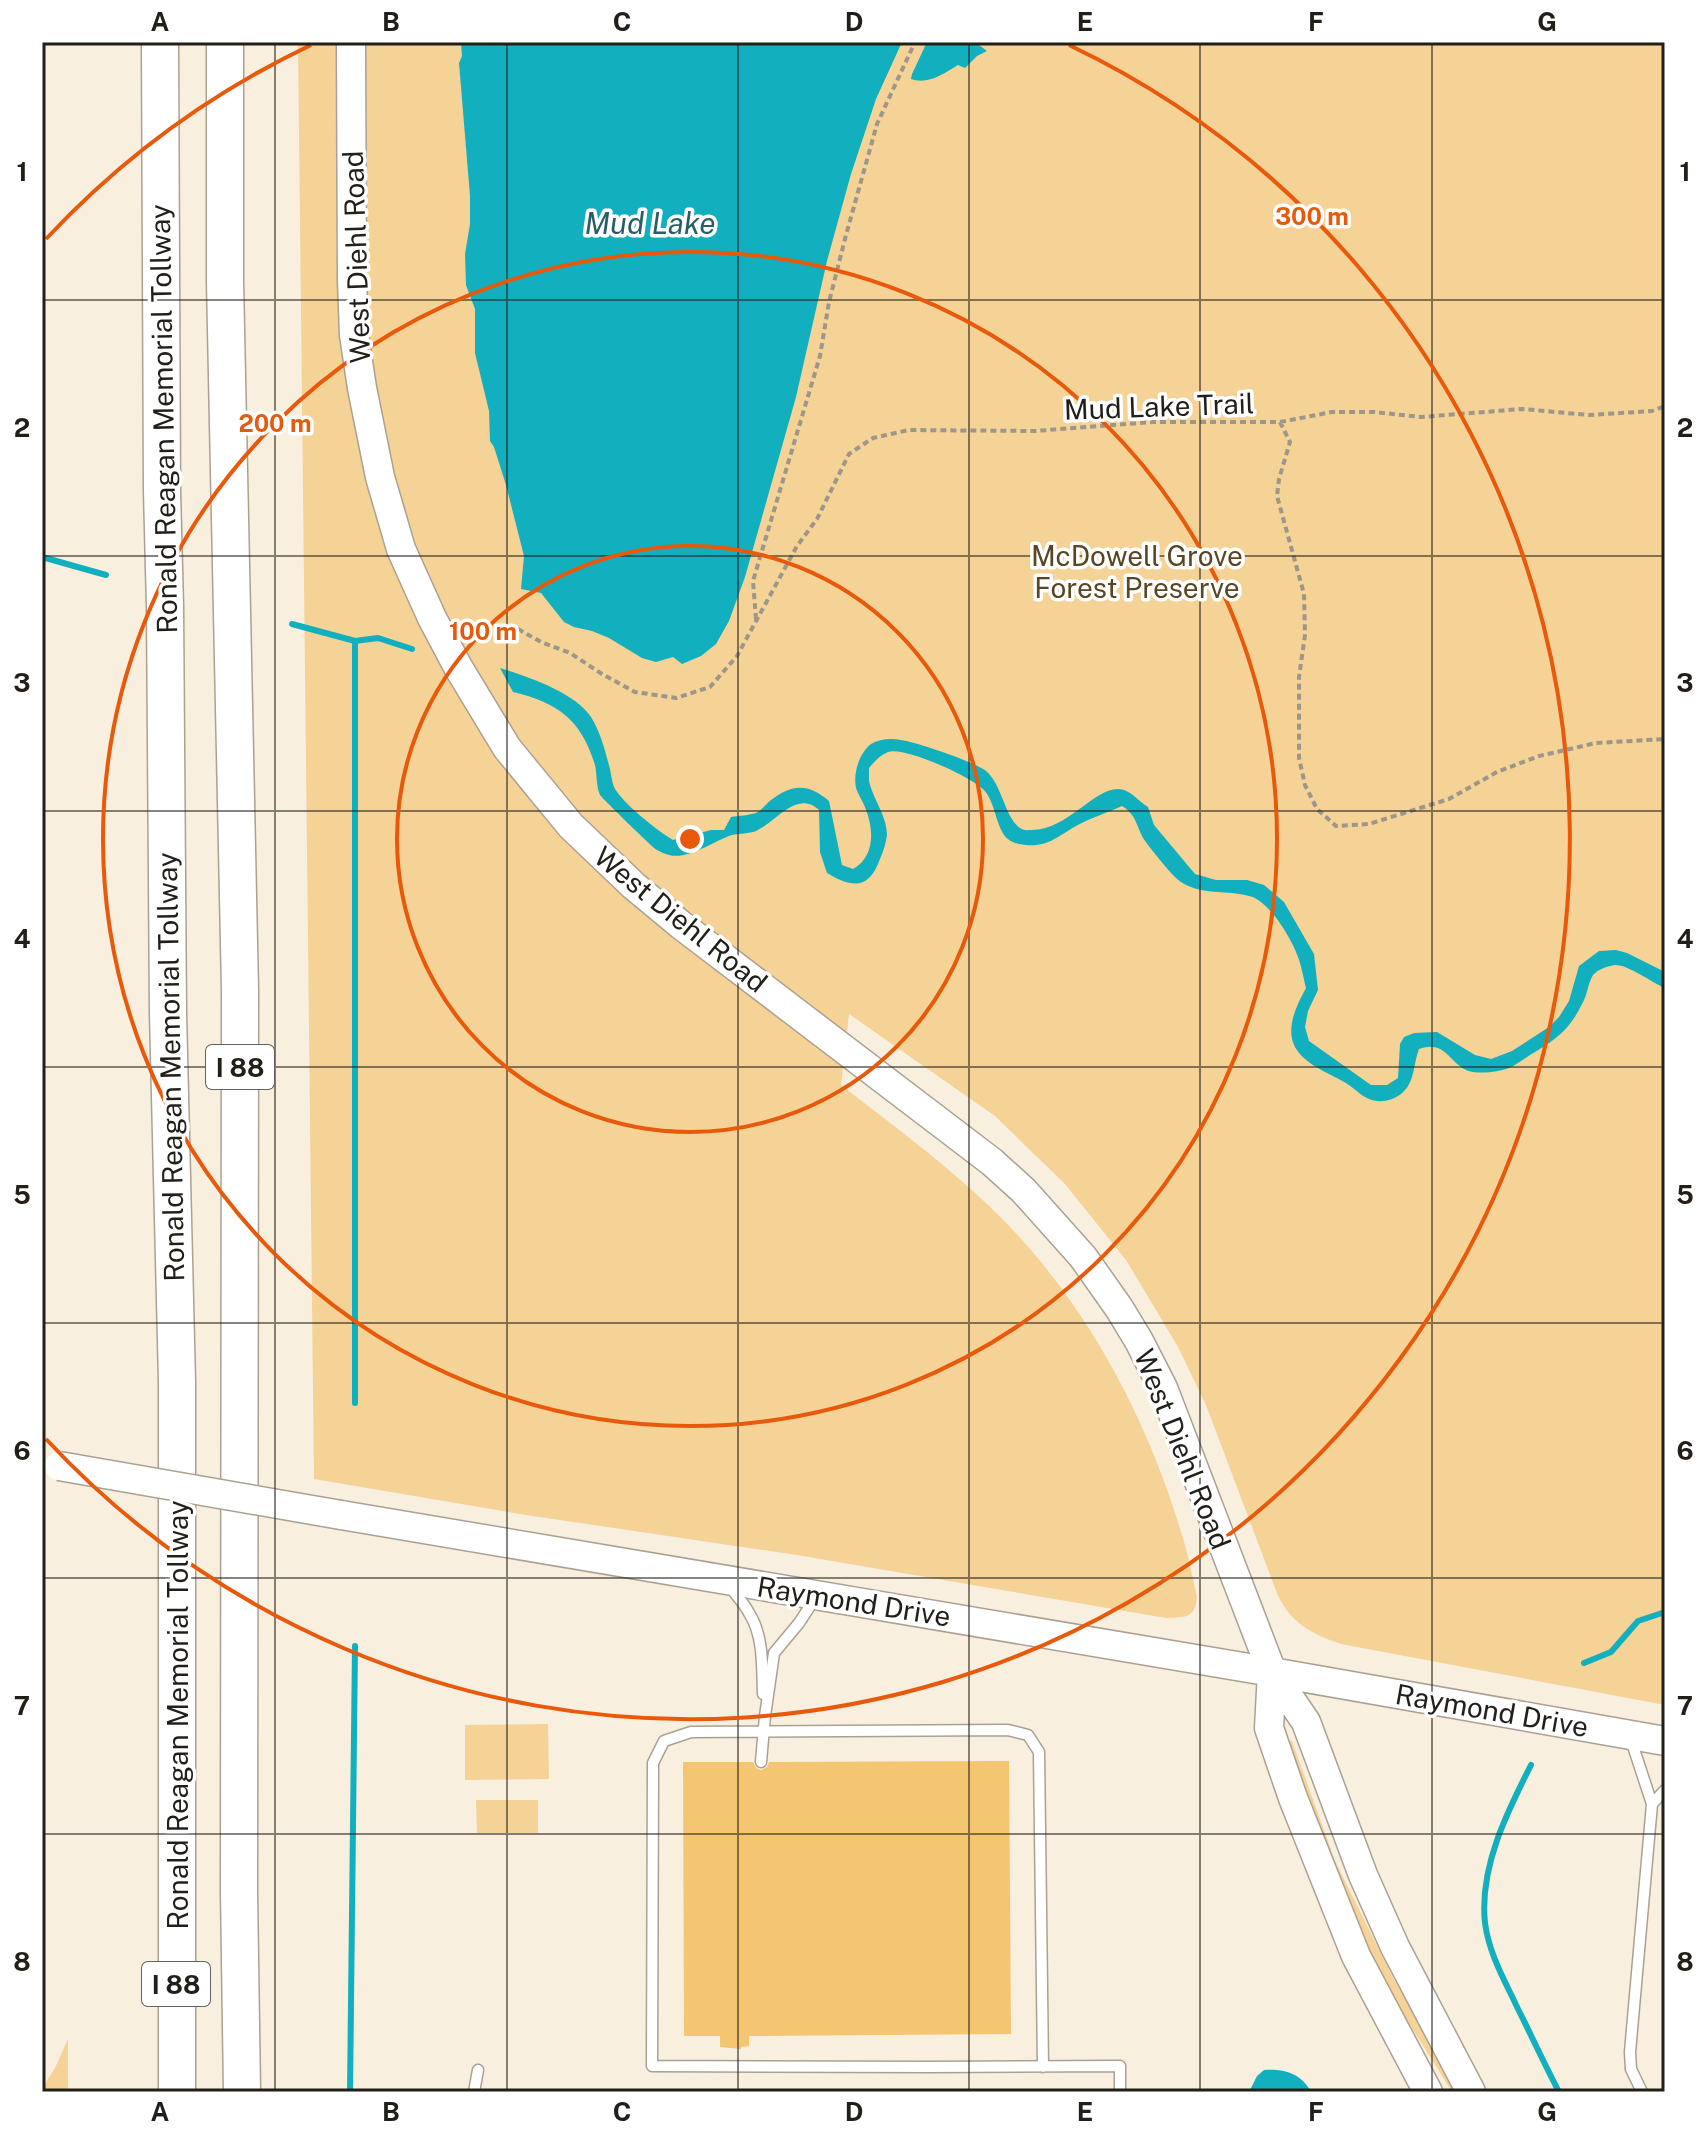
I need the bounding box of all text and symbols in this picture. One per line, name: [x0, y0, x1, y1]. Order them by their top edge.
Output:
text: A: [151, 6, 170, 37]
text: B: [382, 6, 400, 37]
text: C: [613, 6, 631, 37]
text: D: [845, 6, 863, 37]
text: E: [1077, 6, 1093, 37]
text: F: [1308, 6, 1324, 37]
text: G: [1537, 6, 1557, 37]
street label: West Diehl Road: [336, 150, 376, 364]
text: 1: [16, 156, 28, 187]
text: 1: [1679, 156, 1691, 187]
text: 300 m: [1275, 202, 1349, 230]
street label: Ronald Reagan Memorial Tollway: [143, 204, 183, 634]
water label: Mud Lake: [584, 205, 716, 241]
street label: Mud Lake Trail: [1063, 386, 1255, 426]
text: 200 m: [238, 409, 312, 437]
text: 2: [14, 412, 30, 443]
text: 2: [1677, 412, 1693, 443]
park label: McDowell Grove Forest Preserve: [1031, 539, 1243, 604]
text: 100 m: [449, 617, 517, 645]
text: 3: [13, 667, 31, 698]
text: 3: [1676, 667, 1694, 698]
centre of rings: [676, 825, 704, 853]
street label: West Diehl Road: [588, 839, 774, 999]
street label: Ronald Reagan Memorial Tollway: [150, 852, 190, 1282]
text: 4: [13, 923, 31, 954]
text: 4: [1676, 923, 1694, 954]
road number: I 88: [206, 1045, 274, 1089]
text: 5: [13, 1179, 31, 1210]
text: 5: [1676, 1179, 1694, 1210]
street label: West Diehl Road: [1128, 1344, 1238, 1554]
text: 6: [13, 1435, 31, 1466]
text: 6: [1676, 1435, 1694, 1466]
street label: Ronald Reagan Memorial Tollway: [161, 1500, 194, 1930]
street label: Raymond Drive: [755, 1569, 953, 1633]
street label: Raymond Drive: [1393, 1677, 1591, 1743]
text: 7: [14, 1690, 30, 1721]
text: 7: [1677, 1690, 1693, 1721]
text: 8: [13, 1946, 31, 1977]
text: 8: [1676, 1946, 1694, 1977]
road number: I 88: [142, 1962, 210, 2006]
text: A: [151, 2096, 170, 2127]
text: B: [382, 2096, 400, 2127]
text: C: [613, 2096, 631, 2127]
text: D: [845, 2096, 863, 2127]
text: E: [1077, 2096, 1093, 2127]
text: F: [1308, 2096, 1324, 2127]
text: G: [1537, 2096, 1557, 2127]

